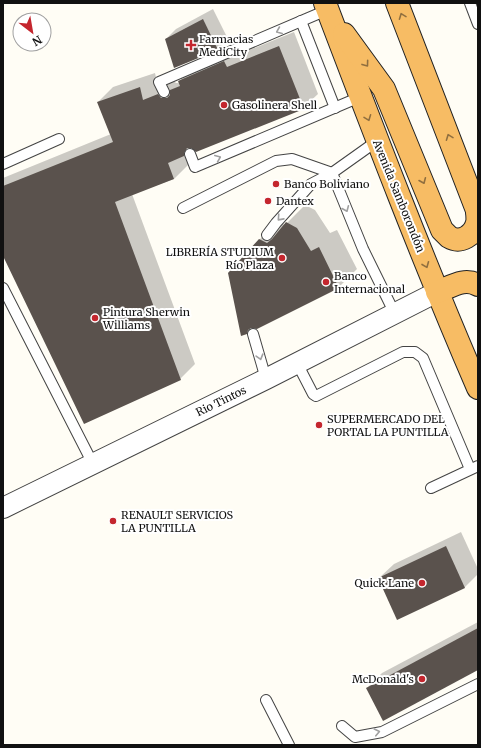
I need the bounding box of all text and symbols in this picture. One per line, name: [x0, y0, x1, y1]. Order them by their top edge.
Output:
north arrow: [12, 12, 52, 52]
one-way arrow: [399, 12, 407, 19]
one-way arrow: [275, 26, 283, 34]
text: N: [30, 32, 44, 49]
place label: Farmacias MediCity: [199, 32, 253, 59]
marker: Farmacias MediCity: [186, 40, 196, 50]
one-way arrow: [362, 60, 369, 67]
place label: Gasolinera Shell: [232, 98, 318, 112]
marker: Gasolinera Shell: [219, 100, 229, 110]
one-way arrow: [364, 115, 372, 122]
one-way arrow: [445, 134, 453, 141]
street label: Avenida Samborondón: [370, 137, 428, 255]
one-way arrow: [215, 154, 222, 162]
one-way arrow: [418, 176, 426, 184]
place label: Banco Boliviano: [284, 177, 370, 191]
marker: Banco Boliviano: [271, 179, 281, 189]
place label: Dantex: [276, 194, 314, 208]
marker: Dantex: [263, 196, 273, 206]
one-way arrow: [341, 204, 349, 212]
one-way arrow: [278, 214, 285, 221]
place label: LIBRERÍA STUDIUM Río Plaza: [166, 245, 274, 272]
marker: LIBRERÍA STUDIUM Río Plaza: [277, 253, 287, 263]
one-way arrow: [422, 261, 430, 268]
place label: Banco Internacional: [334, 269, 406, 296]
marker: Banco Internacional: [321, 277, 331, 287]
place label: Pintura Sherwin Williams: [102, 305, 191, 332]
marker: Pintura Sherwin Williams: [90, 313, 100, 323]
one-way arrow: [255, 353, 263, 360]
street label: Rio Tintos: [193, 383, 249, 419]
place label: SUPERMERCADO DEL PORTAL LA PUNTILLA: [327, 412, 449, 439]
marker: SUPERMERCADO DEL PORTAL LA PUNTILLA: [314, 420, 324, 430]
place label: RENAULT SERVICIOS LA PUNTILLA: [121, 508, 234, 535]
marker: RENAULT SERVICIOS LA PUNTILLA: [108, 516, 118, 526]
place label: Quick Lane: [354, 576, 414, 590]
marker: Quick Lane: [417, 578, 427, 588]
place label: McDonald's: [352, 672, 414, 686]
marker: McDonald's: [417, 674, 427, 684]
one-way arrow: [374, 729, 380, 737]

